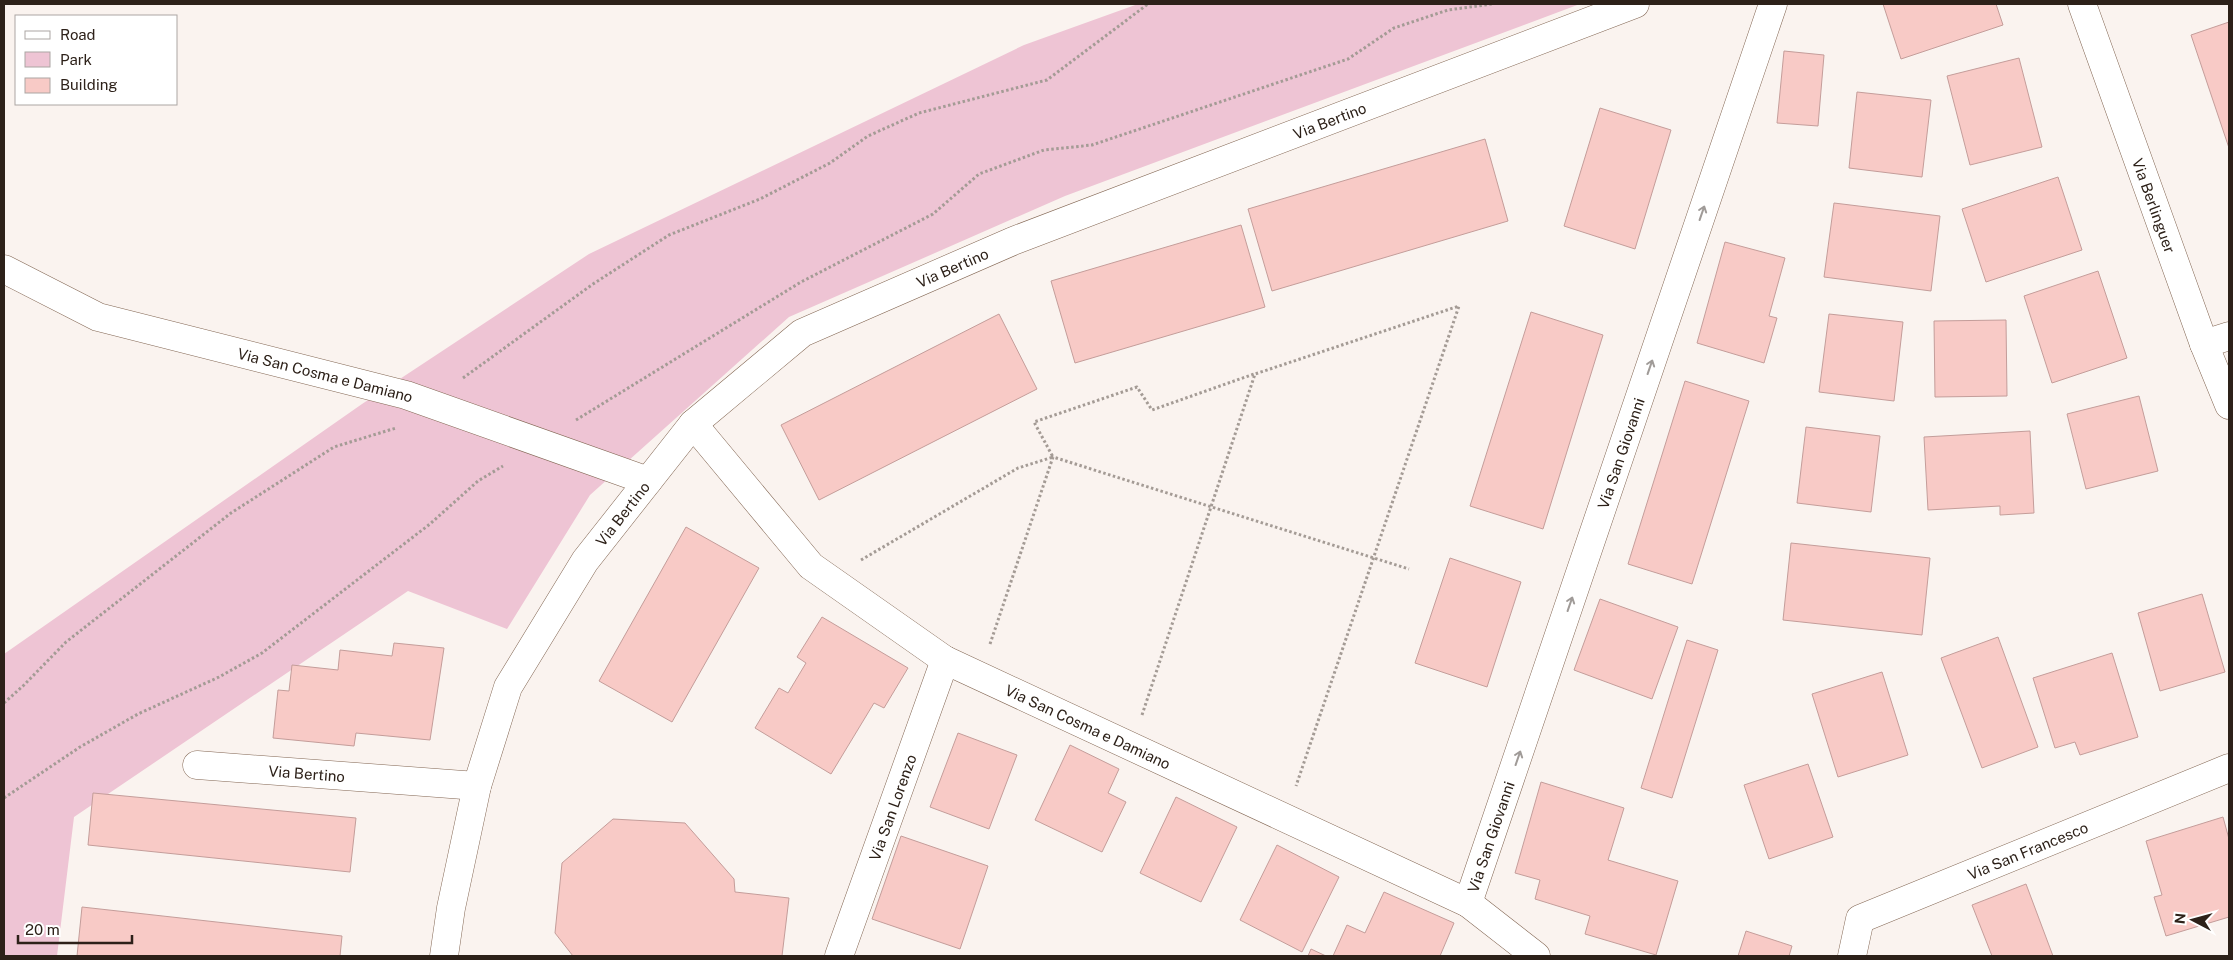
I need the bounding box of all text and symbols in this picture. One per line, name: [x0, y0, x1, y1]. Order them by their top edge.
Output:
legend: [15, 15, 178, 105]
text: Road: [60, 26, 96, 43]
text: Park: [60, 51, 92, 68]
text: Building: [60, 76, 118, 93]
street label: Via Bertino: [1291, 99, 1368, 142]
street label: Via Berlinguer: [2129, 156, 2179, 255]
one-way arrow: [1698, 205, 1708, 221]
street label: Via Bertino: [914, 244, 991, 291]
street label: Via San Cosma e Damiano: [236, 344, 415, 405]
one-way arrow: [1646, 360, 1655, 375]
street label: Via San Giovanni: [1594, 395, 1647, 511]
street label: Via Bertino: [592, 478, 653, 549]
one-way arrow: [1566, 596, 1575, 612]
street label: Via San Cosma e Damiano: [1003, 681, 1173, 772]
one-way arrow: [1514, 750, 1523, 766]
street label: Via San Lorenzo: [865, 752, 919, 863]
street label: Via Bertino: [268, 762, 346, 785]
street label: Via San Giovanni: [1464, 779, 1517, 894]
street label: Via San Francesco: [1965, 818, 2090, 883]
north arrow: [2168, 895, 2218, 945]
scale bar: [18, 912, 131, 944]
text: N: [2172, 912, 2189, 925]
text: 20 m: [25, 921, 60, 938]

